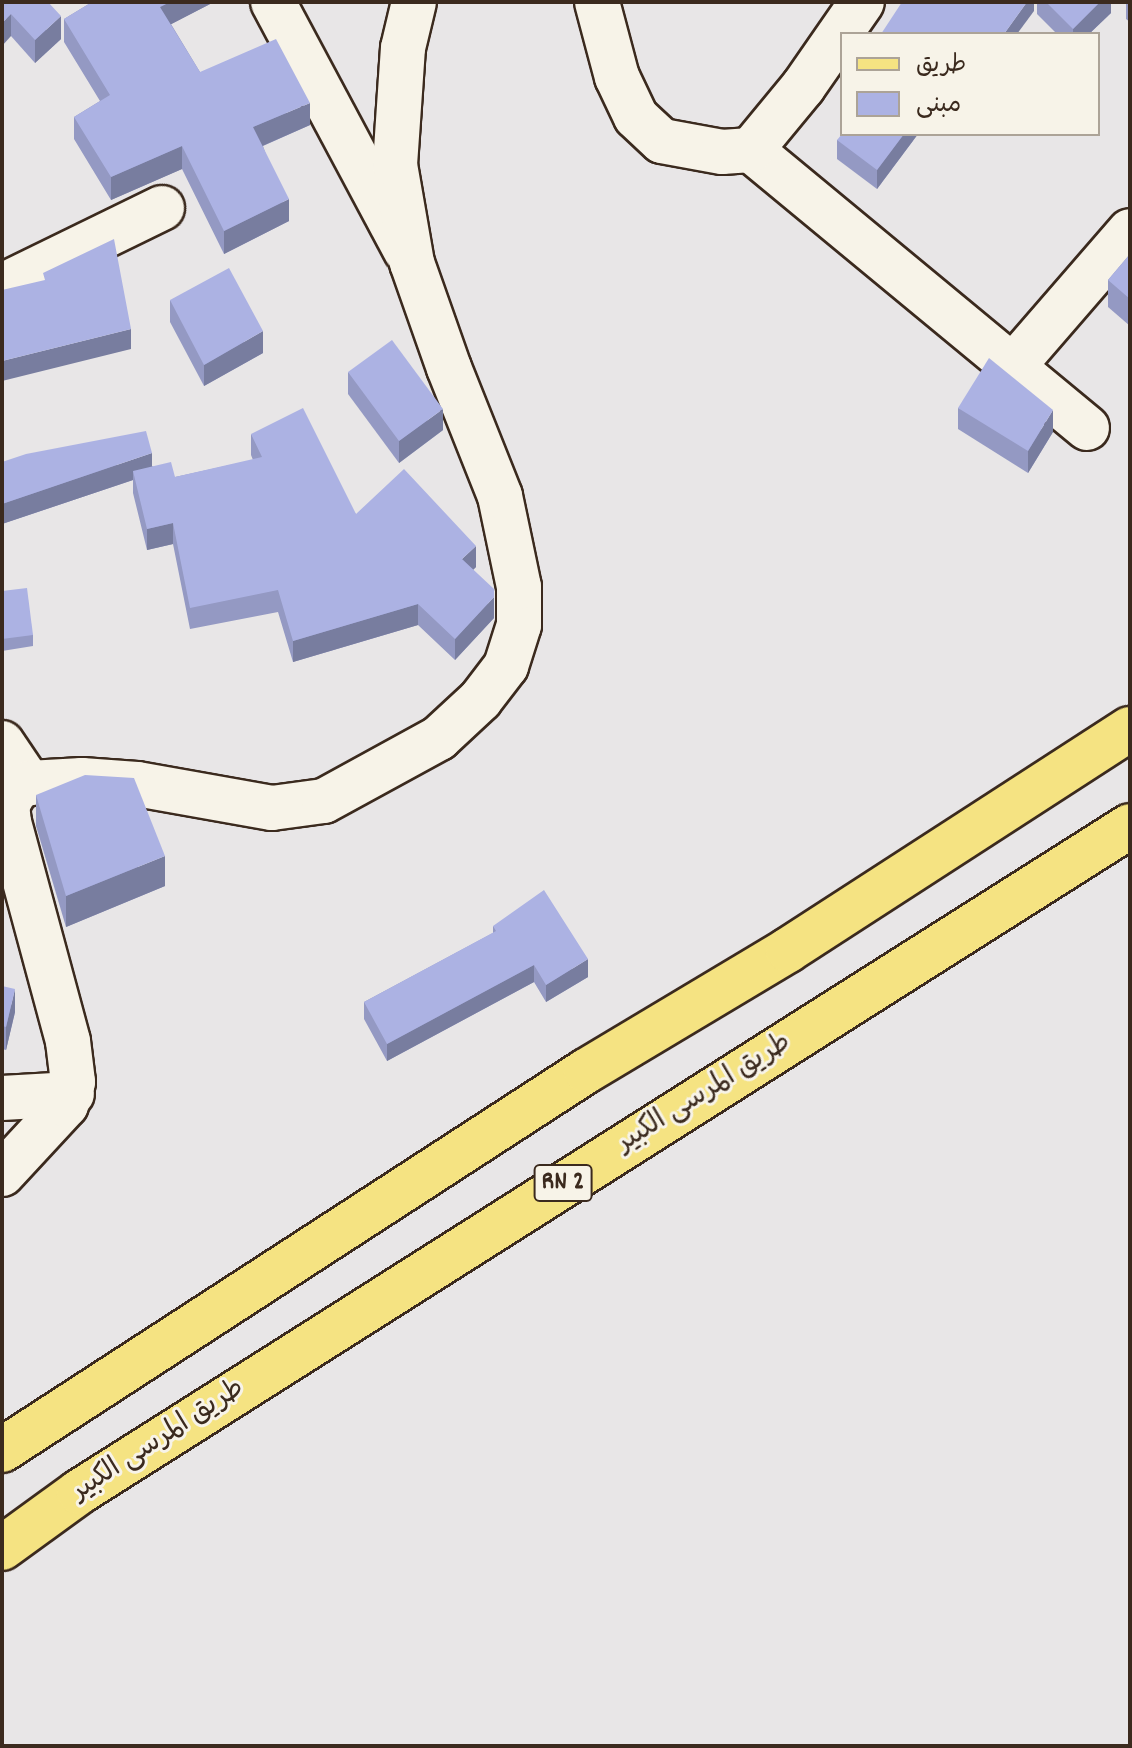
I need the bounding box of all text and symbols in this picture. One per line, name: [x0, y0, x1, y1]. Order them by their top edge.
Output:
legend: [840, 32, 1100, 136]
text: طريق: [916, 49, 966, 83]
text: مبنى: [916, 89, 961, 123]
street label: طريق المرسى الكبير: [612, 1027, 798, 1161]
road number: RN 2: [533, 1161, 593, 1205]
street label: طريق المرسى الكبير: [66, 1373, 252, 1509]

